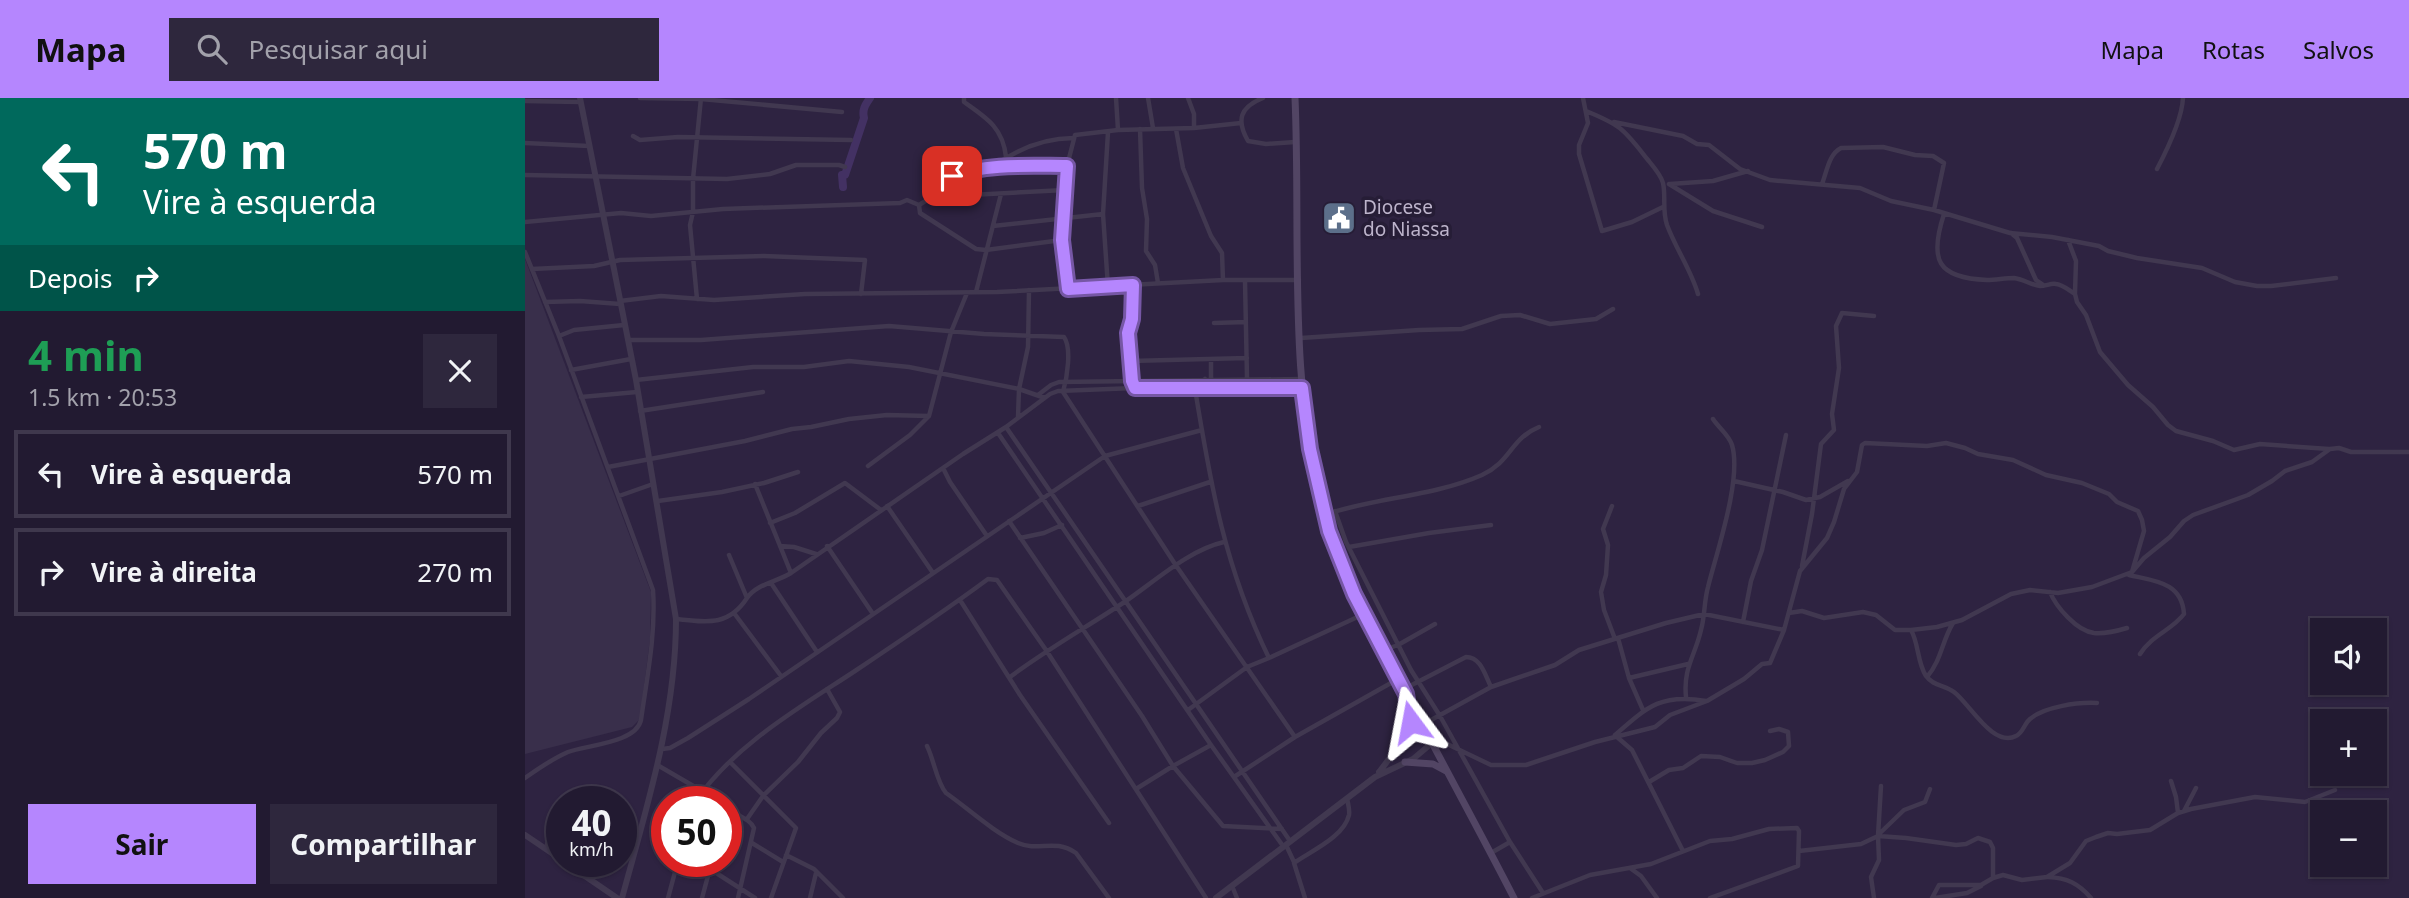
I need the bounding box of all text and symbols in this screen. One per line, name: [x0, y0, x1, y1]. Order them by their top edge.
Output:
search box: [169, 18, 659, 81]
text: Mapa: [35, 27, 127, 72]
icon: search: [193, 30, 231, 68]
text: Pesquisar aqui: [249, 31, 428, 67]
text: Mapa: [2100, 33, 2164, 66]
text: Rotas: [2202, 33, 2265, 66]
text: Salvos: [2303, 33, 2374, 66]
text: 570 m: [143, 117, 288, 183]
icon: left: [28, 126, 119, 217]
pin: [922, 146, 982, 206]
icon: arrive: [933, 157, 971, 195]
text: Vire à esquerda: [143, 180, 377, 223]
place label: Diocese do Niassa: [1363, 194, 1450, 242]
public building icon: Diocese do Niassa: [1320, 199, 1358, 237]
icon: right: [127, 259, 165, 297]
text: Depois: [28, 260, 113, 296]
text: 4 min: [28, 326, 144, 383]
button: close: [423, 334, 497, 408]
text: 1.5 km · 20:53: [28, 381, 177, 413]
icon: left: [32, 455, 70, 493]
text: Vire à esquerda: [91, 456, 292, 492]
text: 570 m: [417, 456, 493, 492]
icon: right: [32, 553, 70, 591]
text: Vire à direita: [91, 554, 257, 590]
text: 270 m: [417, 554, 493, 590]
map controls: [2310, 618, 2387, 877]
button: sound: [2310, 618, 2387, 695]
position arrow: [1374, 685, 1448, 759]
button: +: [2310, 709, 2387, 786]
speed limit sign: 50: [651, 786, 742, 877]
text: 40: [571, 799, 612, 846]
button: −: [2310, 800, 2387, 877]
button: Sair: [28, 804, 256, 884]
button: Compartilhar: [270, 804, 497, 884]
text: km/h: [569, 837, 614, 861]

